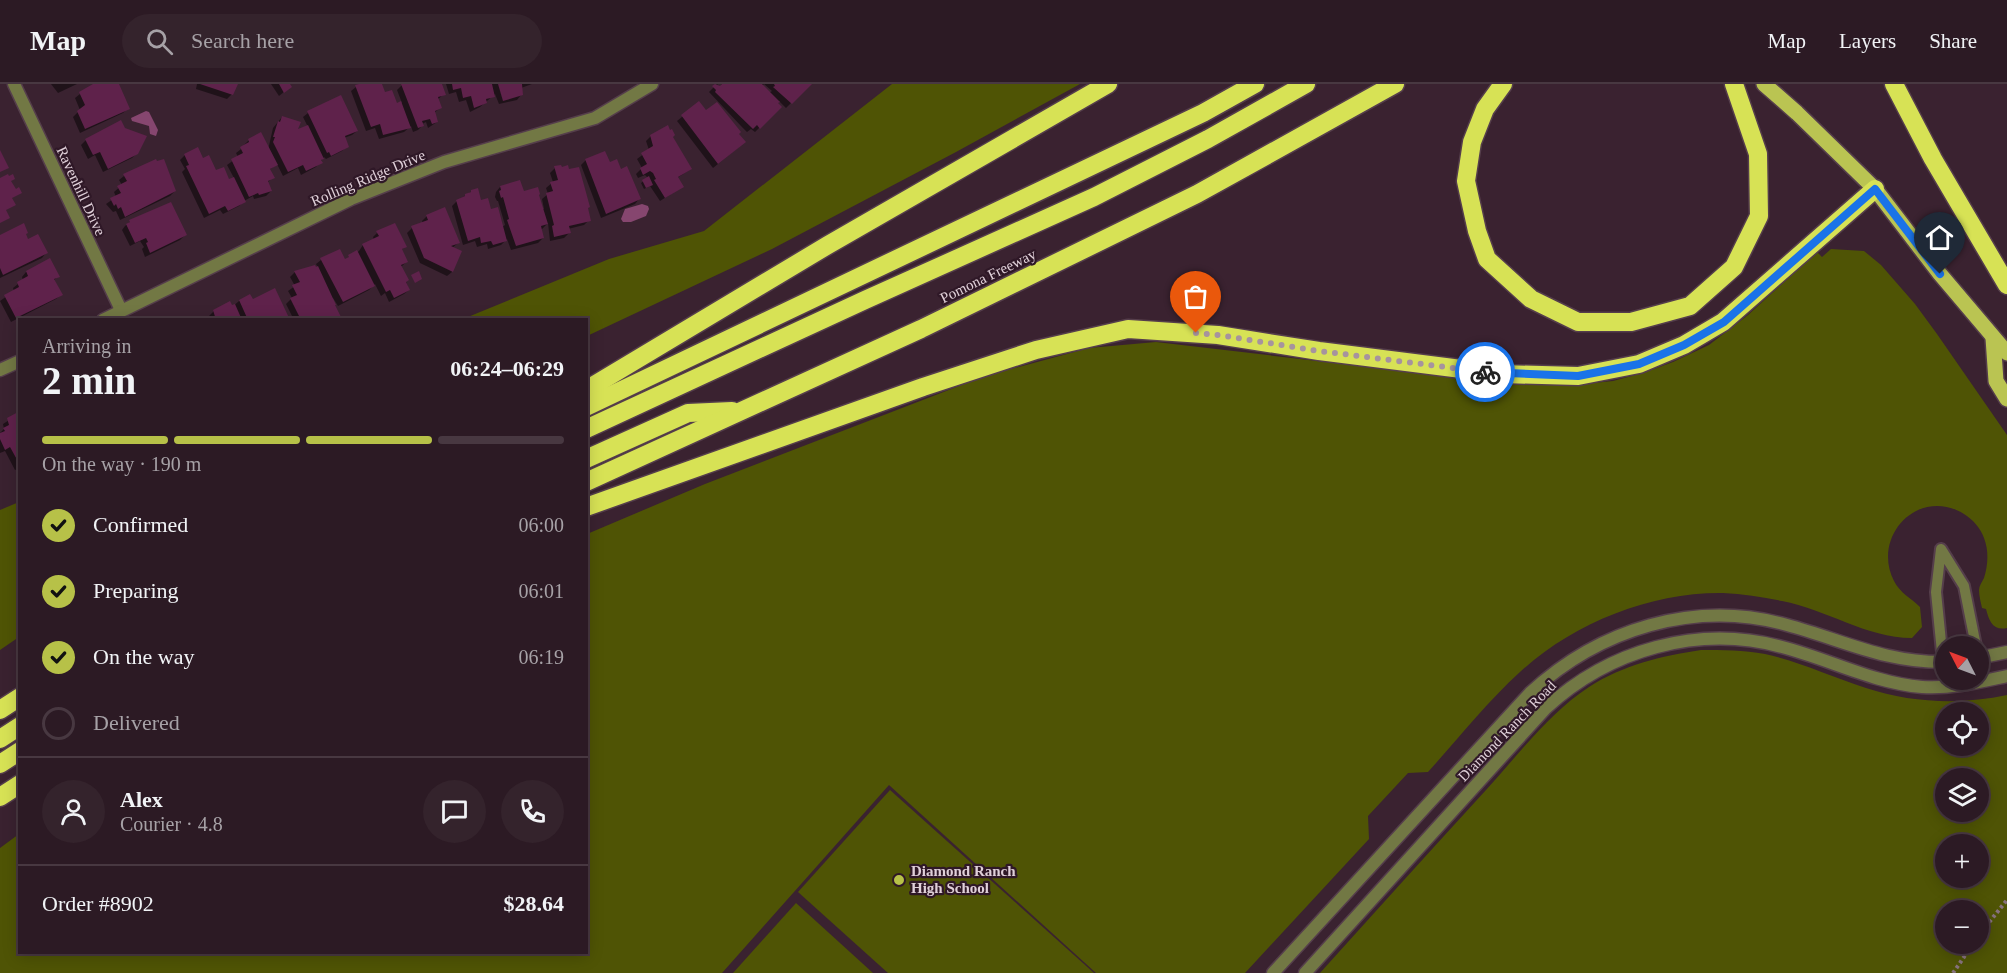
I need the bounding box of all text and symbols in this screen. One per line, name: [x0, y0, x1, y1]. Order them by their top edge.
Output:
search box: [122, 14, 542, 68]
text: Map: [30, 25, 86, 56]
icon: search: [143, 25, 176, 58]
text: Search here: [191, 28, 294, 53]
text: Map: [1768, 29, 1806, 53]
text: Layers: [1839, 29, 1896, 53]
text: Share: [1929, 29, 1977, 53]
street label: Ravenhill Drive: [53, 144, 109, 238]
street label: Rolling Ridge Drive: [308, 147, 428, 209]
pin: [1914, 212, 1965, 274]
icon: home: [1923, 221, 1956, 254]
street label: Pomona Freeway: [938, 246, 1039, 306]
pin: [1170, 271, 1221, 333]
icon: bag: [1179, 280, 1212, 313]
text: Arriving in: [42, 335, 131, 357]
courier: [1455, 342, 1515, 402]
text: 06:24–06:29: [450, 356, 564, 381]
icon: bike: [1469, 356, 1502, 389]
text: 2 min: [42, 359, 136, 402]
text: On the way · 190 m: [42, 453, 201, 475]
icon: check: [42, 509, 75, 542]
text: Confirmed: [93, 512, 188, 537]
text: 06:00: [518, 514, 564, 536]
icon: check: [42, 575, 75, 608]
text: Preparing: [93, 578, 179, 603]
text: 06:01: [518, 580, 564, 602]
north arrow: [1935, 636, 1989, 690]
map controls: [1935, 636, 1989, 954]
icon: check: [42, 641, 75, 674]
text: On the way: [93, 644, 194, 669]
text: 06:19: [518, 646, 564, 668]
street label: Diamond Ranch Road: [1455, 677, 1559, 785]
button: locate: [1935, 702, 1989, 756]
text: Delivered: [93, 710, 180, 735]
button: layers: [1935, 768, 1989, 822]
button: person: [42, 780, 105, 843]
button: chat: [423, 780, 486, 843]
button: phone: [501, 780, 564, 843]
text: Alex: [120, 787, 163, 812]
text: Courier · 4.8: [120, 813, 223, 835]
button: +: [1935, 834, 1989, 888]
place label: Diamond Ranch High School: [911, 863, 1016, 896]
marker: Diamond Ranch High School: [892, 873, 906, 887]
text: Order #8902: [42, 891, 154, 916]
text: $28.64: [504, 891, 564, 916]
button: −: [1935, 900, 1989, 954]

